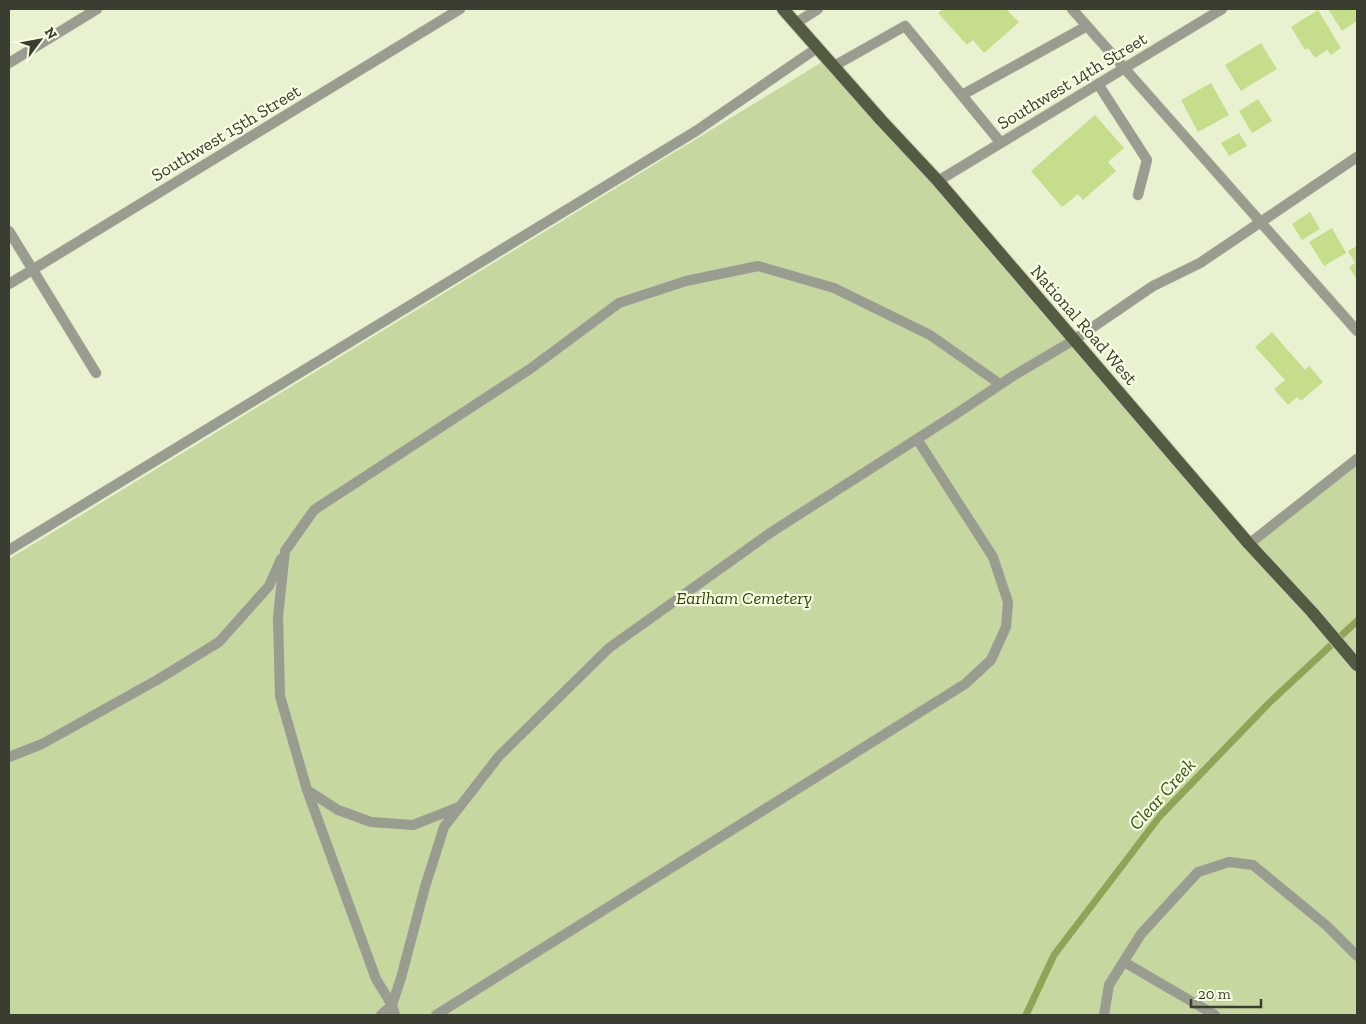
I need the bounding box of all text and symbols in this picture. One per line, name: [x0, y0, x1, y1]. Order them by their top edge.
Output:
north arrow: [15, 15, 65, 65]
text: N: [41, 24, 61, 43]
street label: Southwest 14th Street: [993, 27, 1151, 134]
street label: Southwest 15th Street: [147, 80, 305, 186]
street label: National Road West: [1026, 261, 1142, 390]
park label: Earlham Cemetery: [676, 587, 812, 609]
water label: Clear Creek: [1124, 753, 1200, 835]
scale bar: [1191, 976, 1261, 1008]
text: 20 m: [1198, 985, 1231, 1003]

